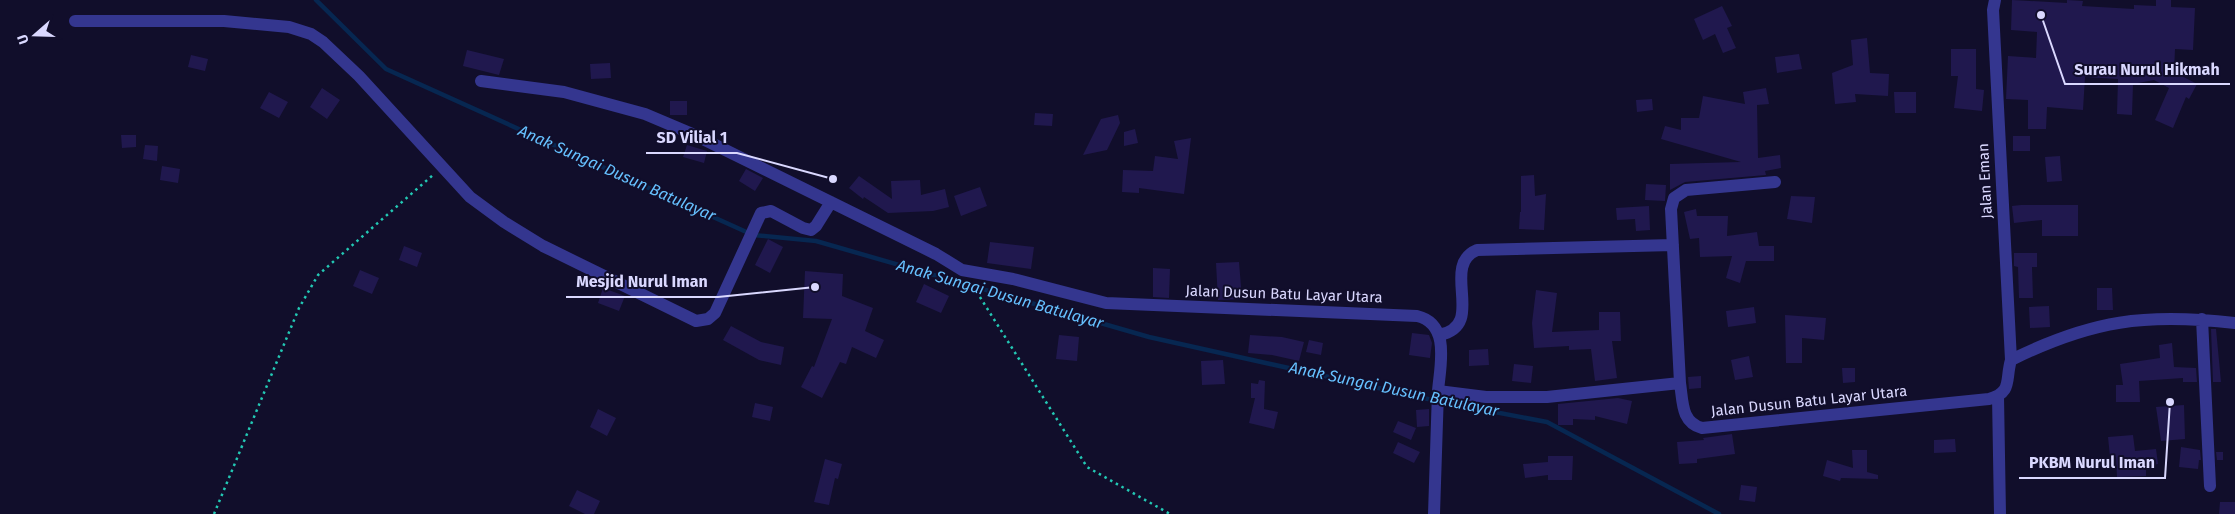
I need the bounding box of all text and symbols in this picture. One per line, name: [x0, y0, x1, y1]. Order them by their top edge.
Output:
north arrow: [10, 10, 60, 60]
text: U: [14, 32, 33, 46]
callout: Surau Nurul Hikmah: [2065, 53, 2230, 84]
text: Surau Nurul Hikmah: [2074, 60, 2220, 79]
water label: Anak Sungai Dusun Batulayar: [514, 120, 719, 226]
callout: SD Vilial 1: [646, 122, 737, 153]
text: SD Vilial 1: [657, 128, 727, 147]
street label: Jalan Eman: [1974, 143, 1996, 219]
water label: Anak Sungai Dusun Batulayar: [894, 255, 1106, 333]
callout: Mesjid Nurul Iman: [566, 266, 718, 297]
text: Mesjid Nurul Iman: [576, 272, 708, 291]
street label: Jalan Dusun Batu Layar Utara: [1185, 282, 1383, 306]
water label: Anak Sungai Dusun Batulayar: [1286, 357, 1502, 421]
street label: Jalan Dusun Batu Layar Utara: [1710, 382, 1908, 420]
callout: PKBM Nurul Iman: [2019, 447, 2165, 478]
text: PKBM Nurul Iman: [2029, 453, 2155, 472]

